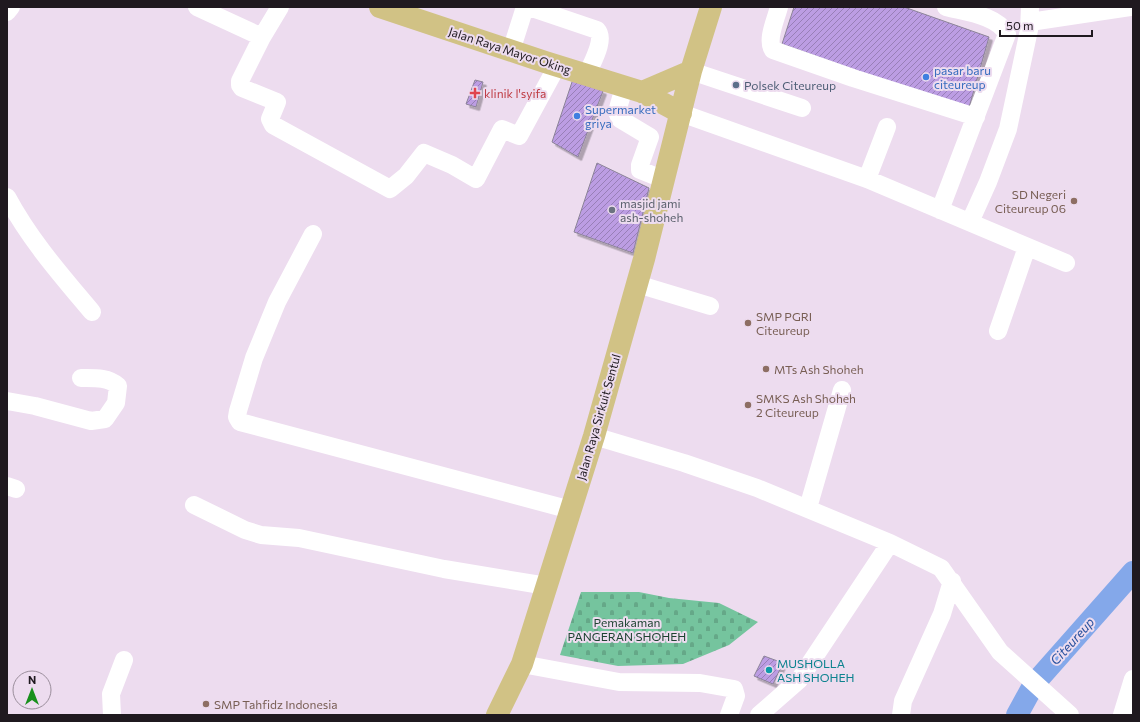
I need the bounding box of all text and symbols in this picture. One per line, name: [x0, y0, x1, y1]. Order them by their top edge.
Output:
scale bar: [1000, 12, 1092, 38]
text: 50 m: [1006, 18, 1034, 32]
street label: Jalan Raya Mayor Oking: [447, 24, 573, 77]
place label: pasar baru citeureup: [934, 63, 991, 91]
marker: pasar baru citeureup: [921, 72, 931, 82]
place label: Polsek Citeureup: [744, 78, 836, 92]
marker: Polsek Citeureup: [731, 80, 741, 90]
place label: klinik l'syifa: [484, 86, 546, 100]
marker: klinik l'syifa: [469, 87, 481, 99]
place label: Supermarket griya: [585, 102, 656, 130]
marker: Supermarket griya: [572, 111, 582, 121]
place label: SD Negeri Citeureup 06: [995, 187, 1066, 215]
place label: masjid jami ash-shoheh: [620, 196, 683, 224]
marker: SD Negeri Citeureup 06: [1069, 196, 1079, 206]
marker: masjid jami ash-shoheh: [607, 205, 617, 215]
place label: SMP PGRI Citeureup: [756, 309, 812, 337]
marker: SMP PGRI Citeureup: [743, 318, 753, 328]
street label: Jalan Raya Sirkuit Sentul: [573, 352, 624, 482]
place label: MTs Ash Shoheh: [774, 362, 864, 376]
marker: MTs Ash Shoheh: [761, 364, 771, 374]
place label: SMKS Ash Shoheh 2 Citeureup: [756, 391, 856, 419]
marker: SMKS Ash Shoheh 2 Citeureup: [743, 400, 753, 410]
water label: Citeureup: [1047, 614, 1098, 668]
park label: Pemakaman PANGERAN SHOHEH: [568, 615, 686, 643]
place label: MUSHOLLA ASH SHOHEH: [777, 656, 855, 684]
marker: MUSHOLLA ASH SHOHEH: [764, 665, 774, 675]
north arrow: [12, 670, 52, 710]
text: N: [28, 673, 36, 686]
place label: SMP Tahfidz Indonesia: [214, 697, 338, 711]
marker: SMP Tahfidz Indonesia: [201, 699, 211, 709]

